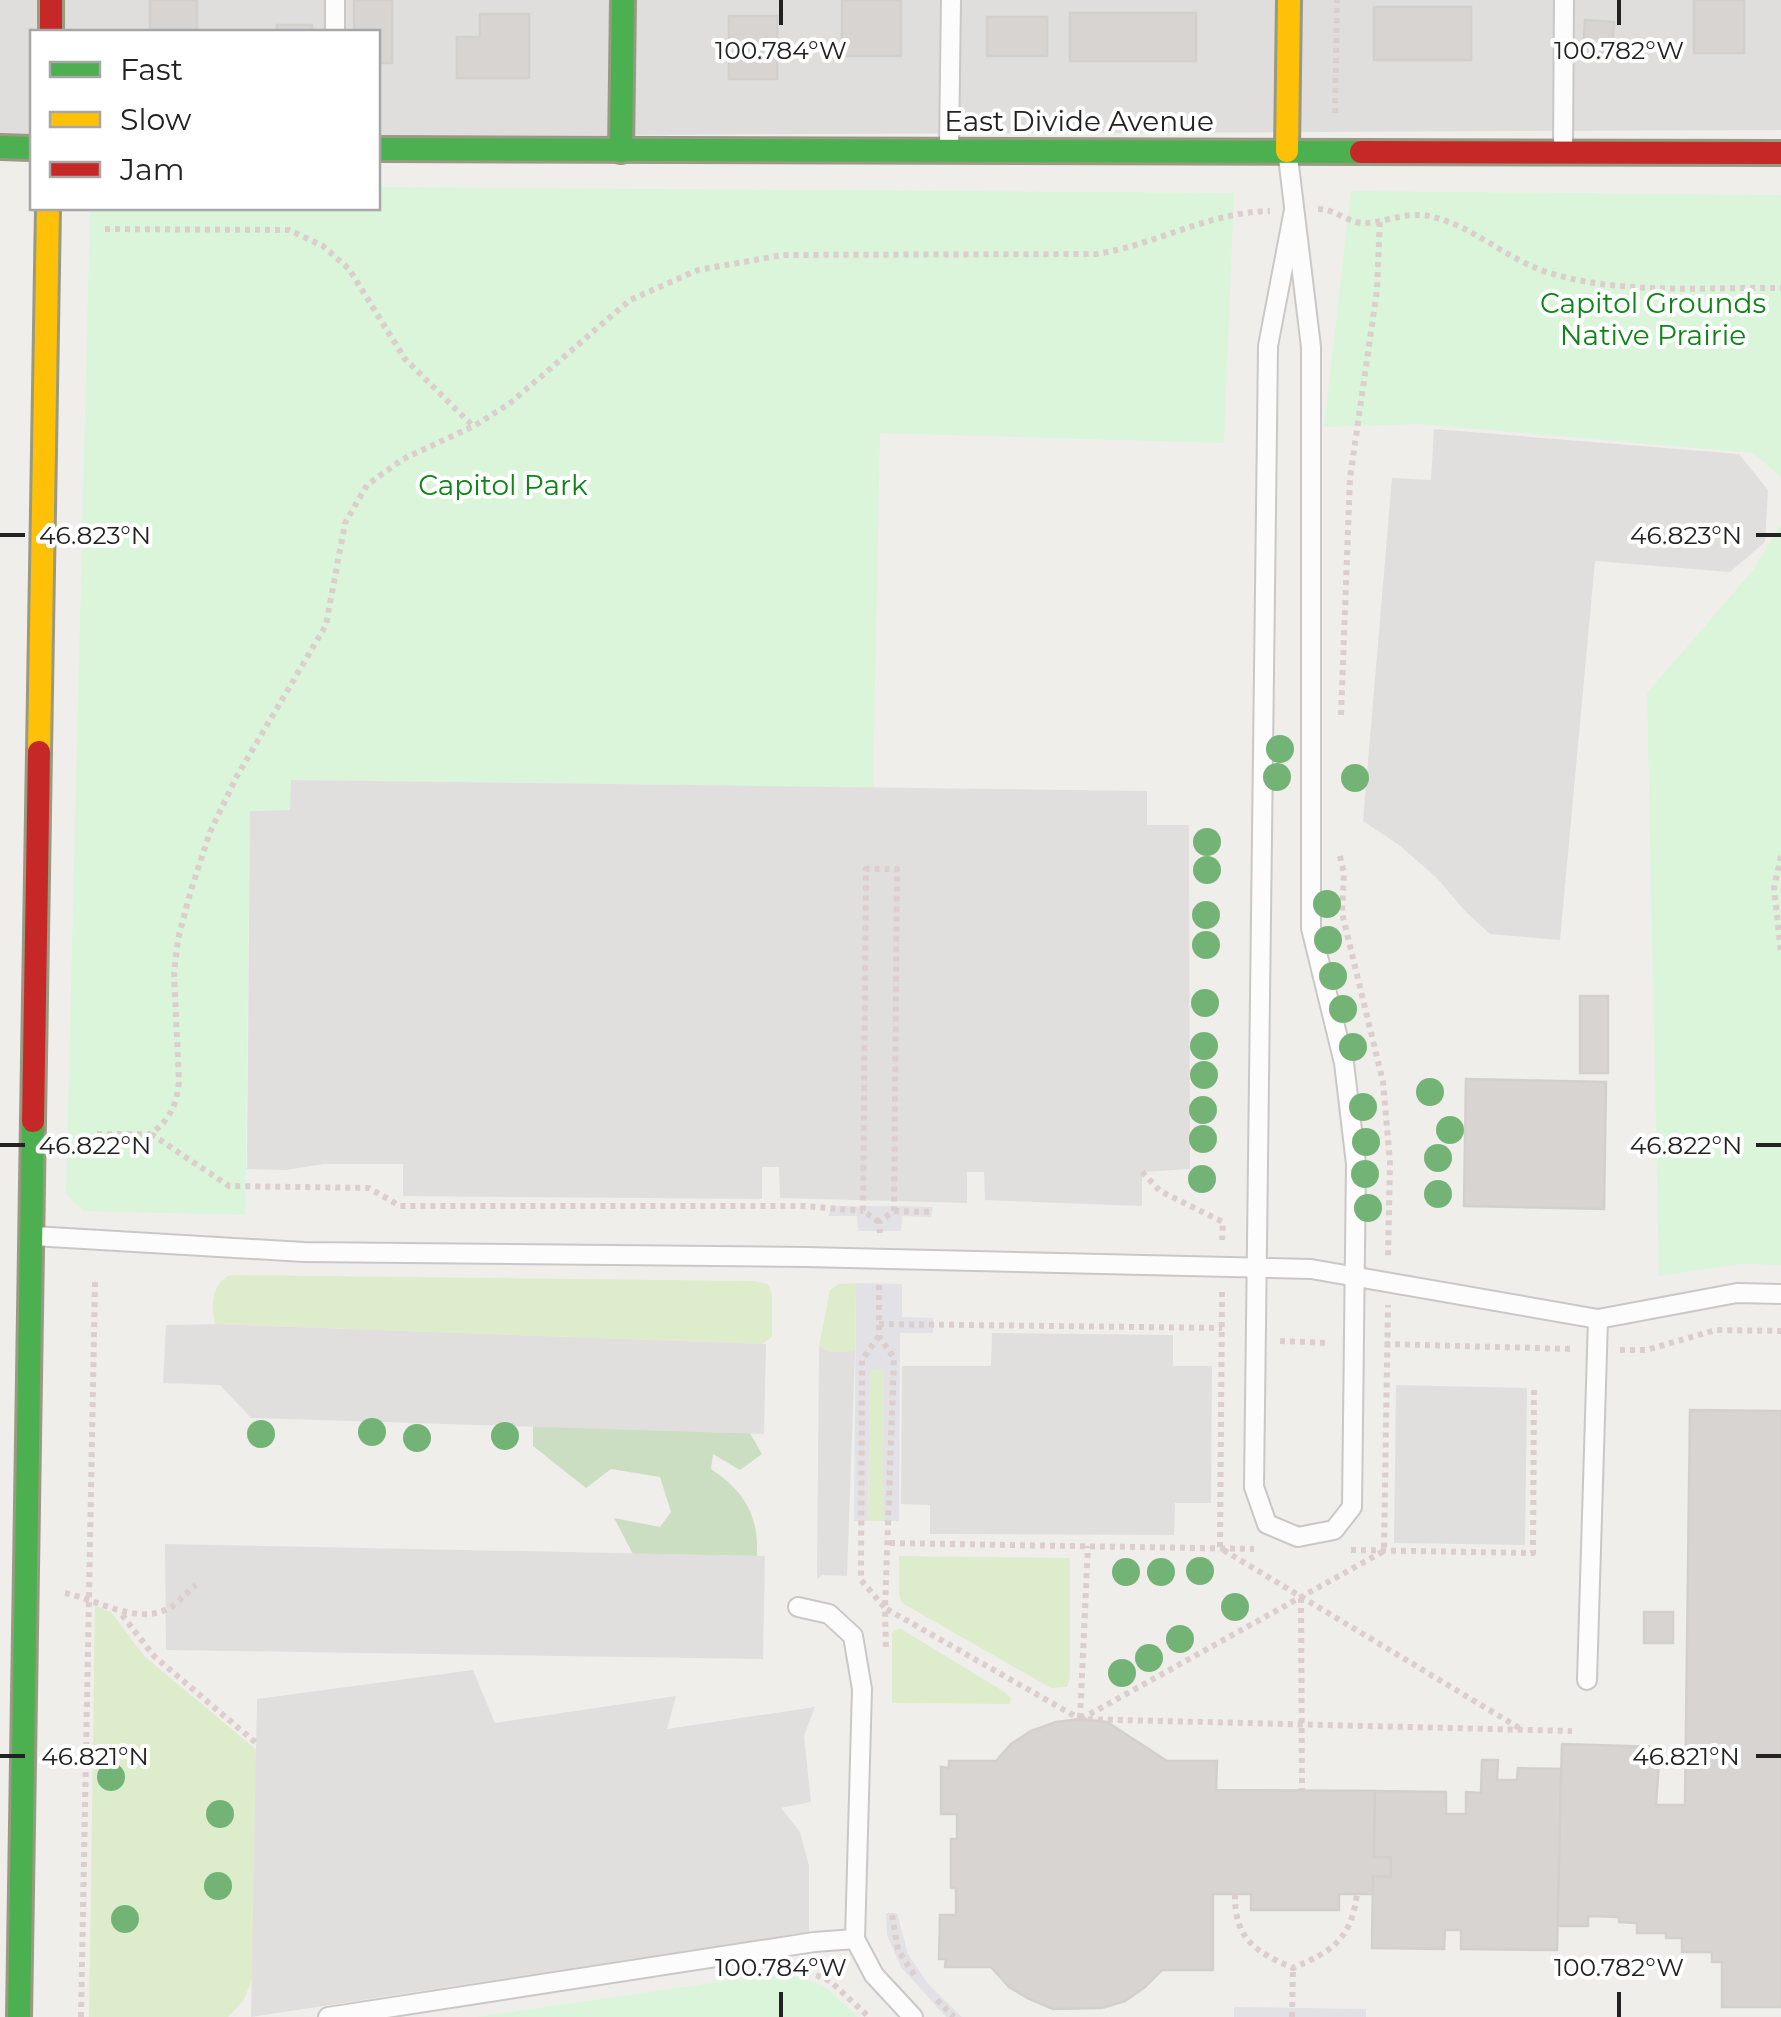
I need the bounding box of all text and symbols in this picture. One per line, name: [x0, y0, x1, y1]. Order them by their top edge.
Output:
legend: [30, 30, 380, 210]
text: 100.784°W: [715, 35, 847, 65]
text: 100.782°W: [1554, 35, 1684, 65]
text: Fast: [120, 51, 183, 88]
text: Slow: [120, 101, 192, 138]
street label: East Divide Avenue: [944, 104, 1214, 138]
text: Jam: [119, 151, 185, 188]
park label: Capitol Grounds Native Prairie: [1540, 286, 1766, 352]
park label: Capitol Park: [418, 468, 588, 502]
text: 46.823°N: [39, 520, 151, 550]
text: 46.823°N: [1630, 520, 1742, 550]
text: 46.822°N: [39, 1130, 151, 1160]
text: 46.822°N: [1630, 1130, 1742, 1160]
text: 46.821°N: [41, 1741, 149, 1771]
text: 46.821°N: [1632, 1741, 1740, 1771]
text: 100.784°W: [715, 1952, 847, 1982]
text: 100.782°W: [1554, 1952, 1684, 1982]

